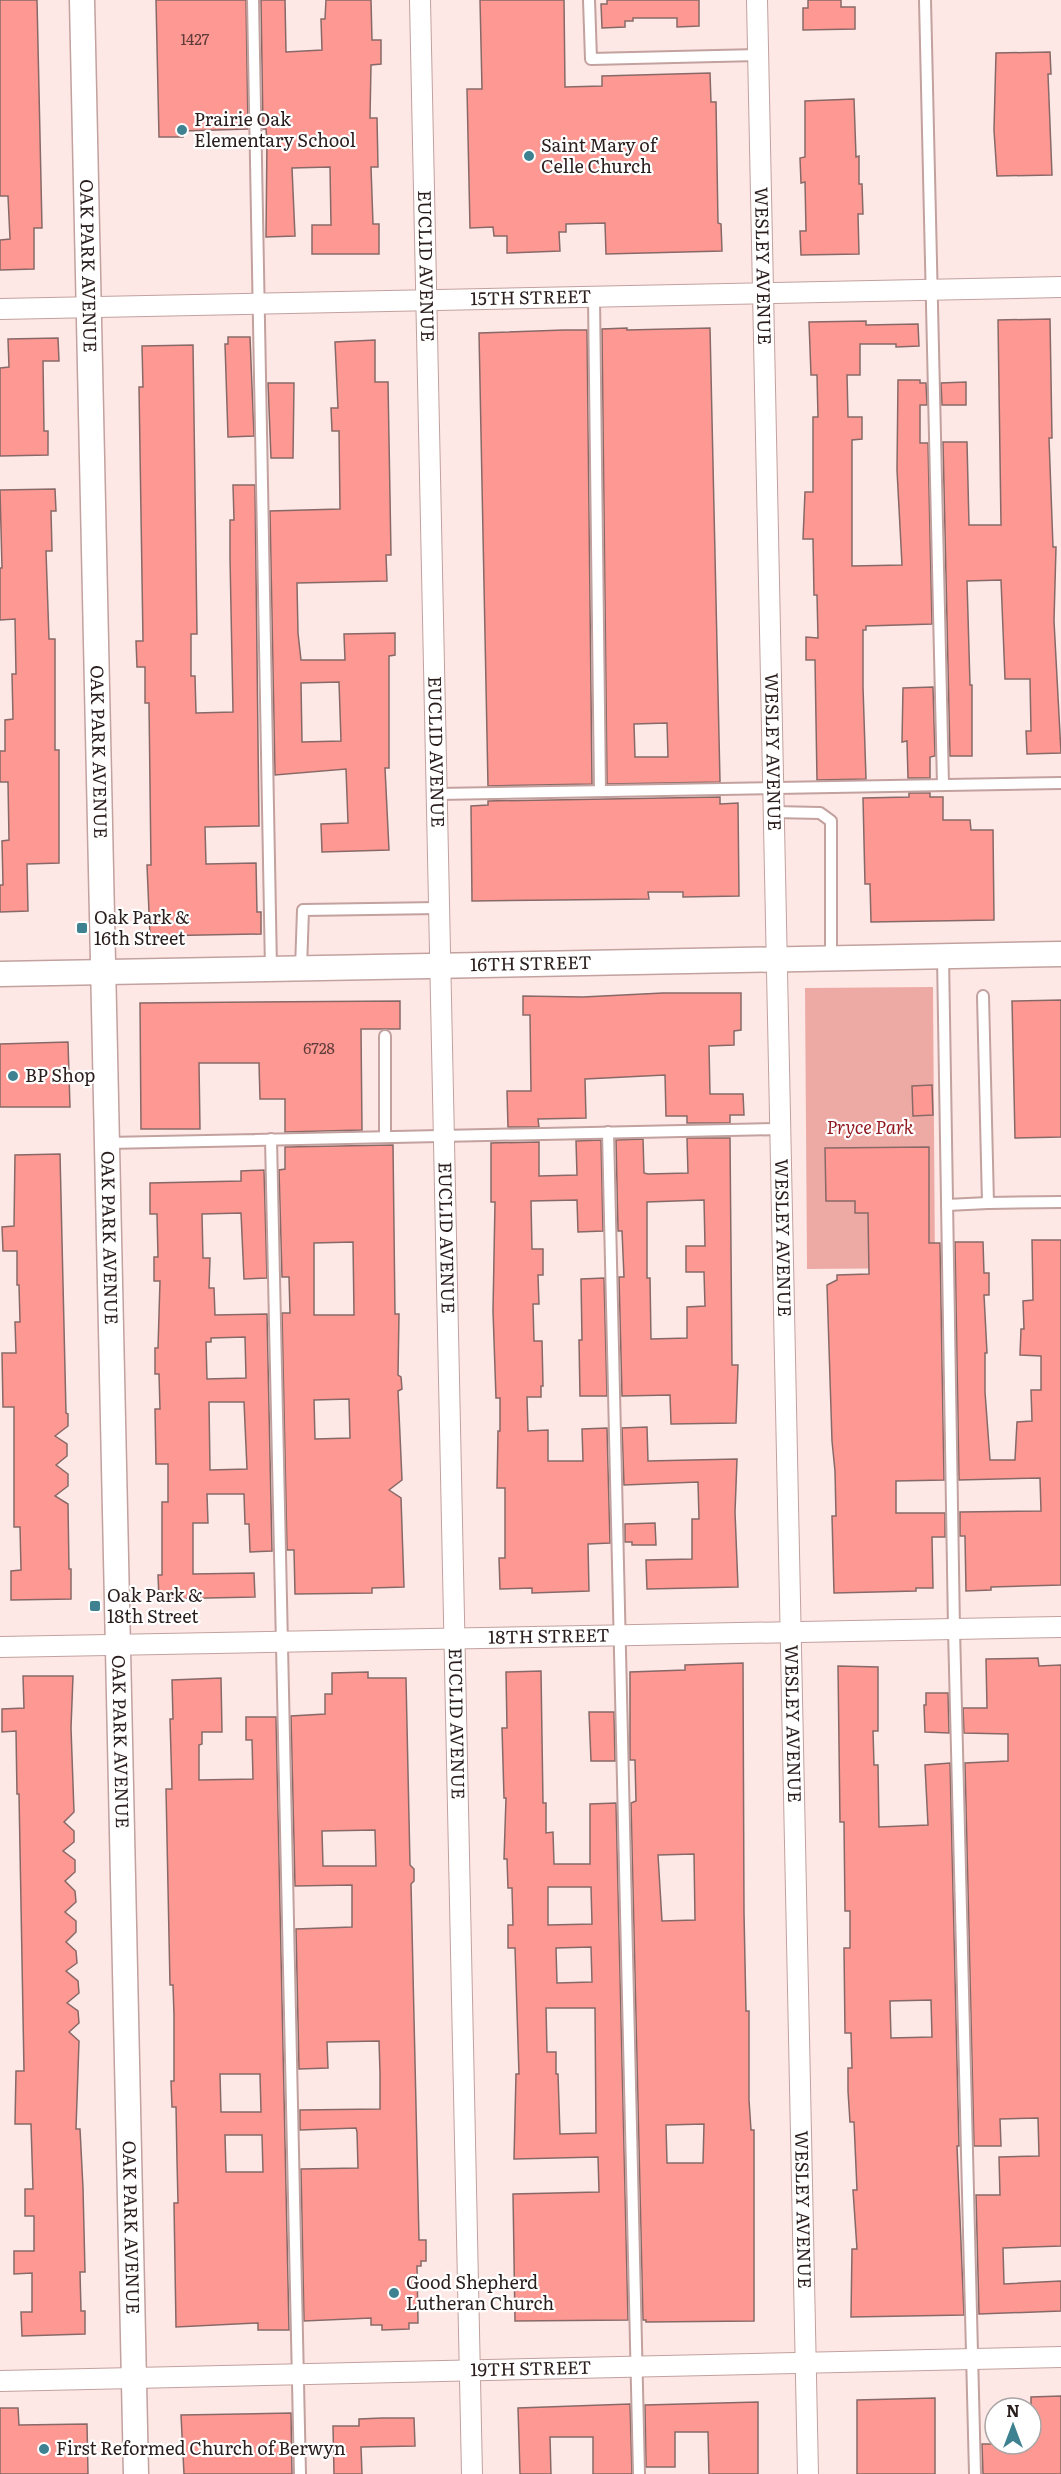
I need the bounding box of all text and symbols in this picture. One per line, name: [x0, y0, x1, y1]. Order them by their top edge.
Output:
house number: 1427: [181, 27, 210, 50]
place label: Prairie Oak Elementary School: [194, 105, 356, 153]
marker: Prairie Oak Elementary School: [175, 123, 189, 137]
place label: Saint Mary of Celle Church: [541, 131, 659, 179]
marker: Saint Mary of Celle Church: [522, 149, 536, 163]
street label: OAK PARK AVENUE: [74, 179, 105, 353]
street label: WESLEY AVENUE: [749, 187, 779, 345]
street label: EUCLID AVENUE: [412, 190, 442, 342]
street label: 15TH STREET: [470, 282, 592, 311]
street label: OAK PARK AVENUE: [85, 665, 115, 839]
street label: WESLEY AVENUE: [759, 673, 789, 831]
street label: EUCLID AVENUE: [422, 676, 452, 828]
place label: Oak Park & 16th Street: [94, 903, 190, 951]
marker: Oak Park & 16th Street: [75, 921, 89, 935]
street label: 16TH STREET: [470, 948, 592, 977]
house number: 6728: [303, 1036, 335, 1059]
place label: BP Shop: [25, 1061, 95, 1088]
marker: BP Shop: [6, 1069, 20, 1083]
park label: Pryce Park: [826, 1113, 914, 1140]
street label: OAK PARK AVENUE: [95, 1151, 126, 1325]
street label: WESLEY AVENUE: [769, 1158, 799, 1317]
street label: EUCLID AVENUE: [432, 1162, 463, 1314]
place label: Oak Park & 18th Street: [107, 1581, 203, 1629]
marker: Oak Park & 18th Street: [88, 1599, 102, 1613]
street label: 18TH STREET: [488, 1621, 610, 1650]
street label: WESLEY AVENUE: [779, 1644, 809, 1803]
street label: EUCLID AVENUE: [443, 1647, 473, 1800]
street label: OAK PARK AVENUE: [106, 1654, 137, 1829]
street label: WESLEY AVENUE: [789, 2130, 819, 2289]
street label: OAK PARK AVENUE: [117, 2140, 148, 2314]
place label: Good Shepherd Lutheran Church: [406, 2268, 554, 2316]
marker: Good Shepherd Lutheran Church: [387, 2286, 401, 2300]
street label: 19TH STREET: [470, 2353, 592, 2382]
north arrow: [983, 2396, 1043, 2456]
text: N: [1006, 2398, 1020, 2422]
place label: First Reformed Church of Berwyn: [56, 2434, 346, 2461]
marker: First Reformed Church of Berwyn: [37, 2442, 51, 2456]

